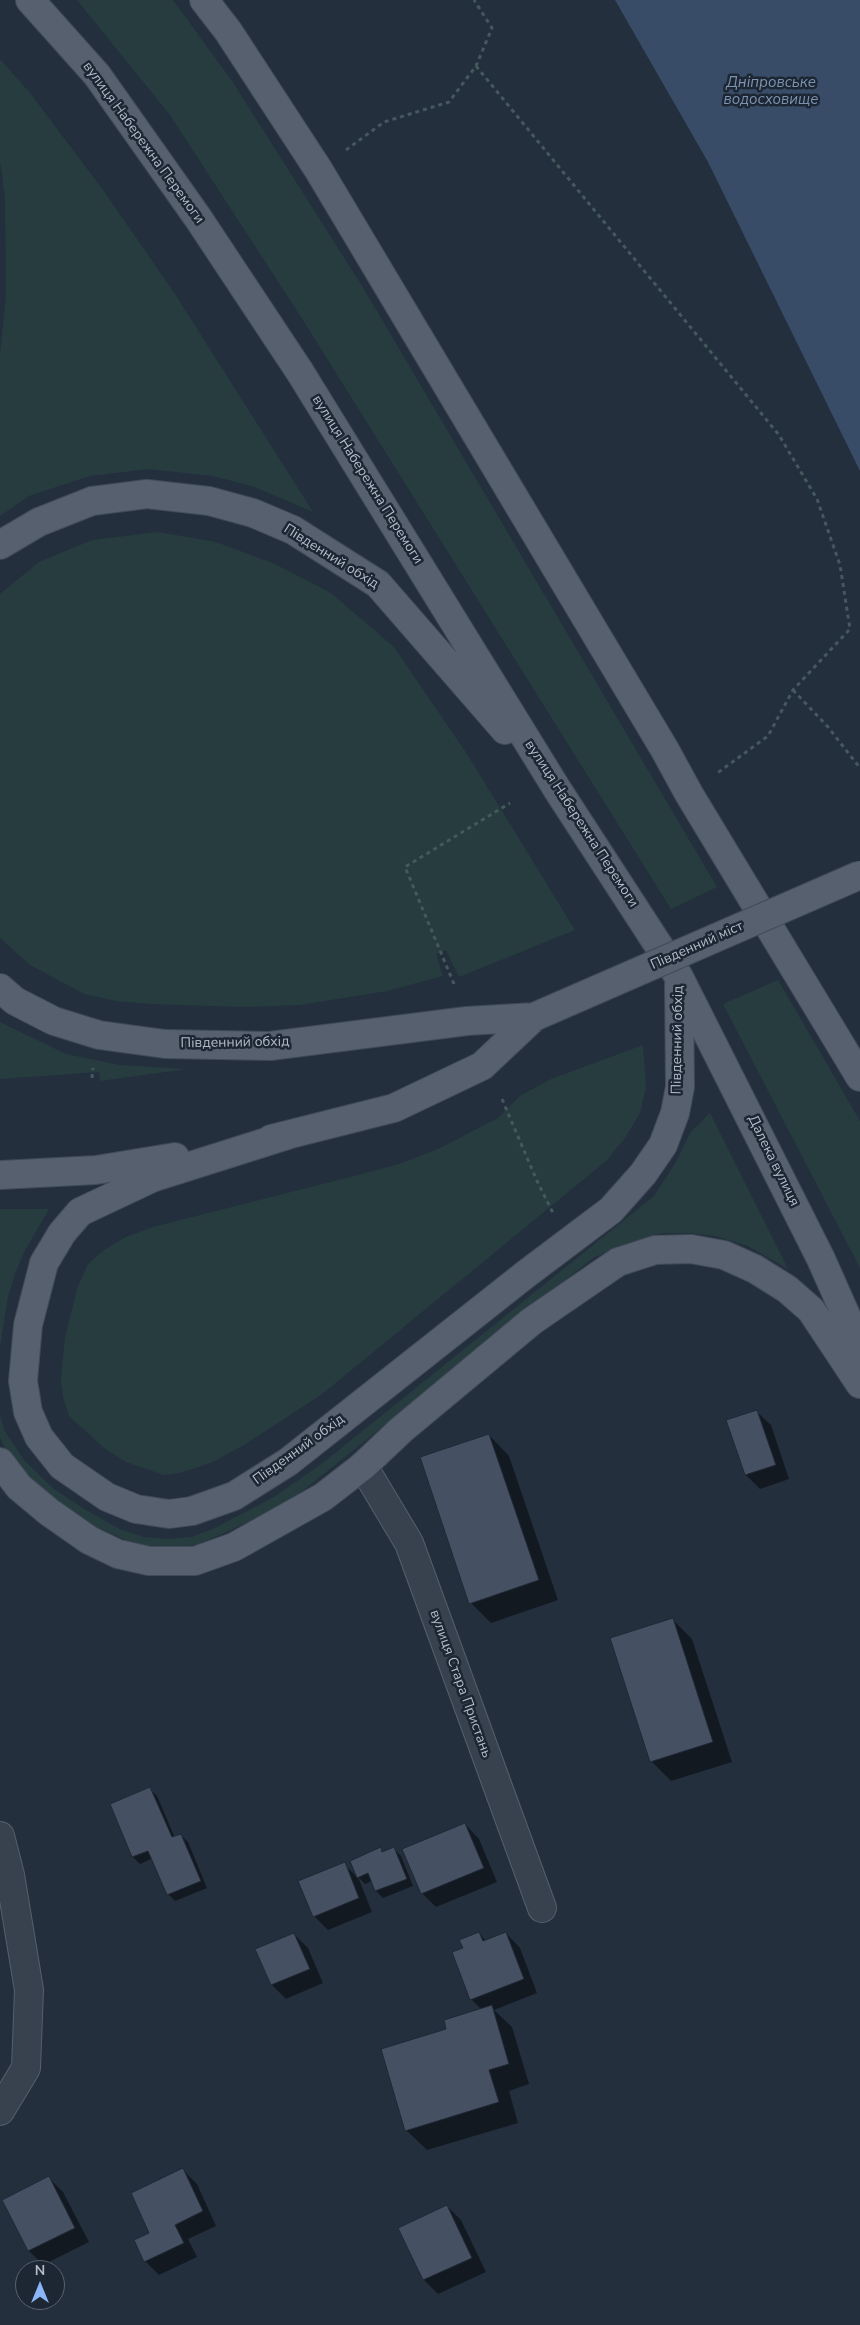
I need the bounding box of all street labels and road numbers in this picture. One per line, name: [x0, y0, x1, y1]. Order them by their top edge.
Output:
street label: вулиця Набережна Перемоги: [79, 59, 207, 227]
street label: вулиця Набережна Перемоги: [308, 393, 426, 567]
street label: Південний обхід: [280, 521, 382, 593]
street label: вулиця Набережна Перемоги: [521, 737, 641, 911]
street label: Південний міст: [648, 918, 746, 974]
street label: Південний обхід: [669, 985, 687, 1095]
street label: Південний обхід: [180, 1034, 290, 1052]
street label: Далека вулиця: [744, 1113, 802, 1209]
street label: Південний обхід: [250, 1411, 348, 1489]
street label: вулиця Стара Пристань: [425, 1608, 495, 1760]

